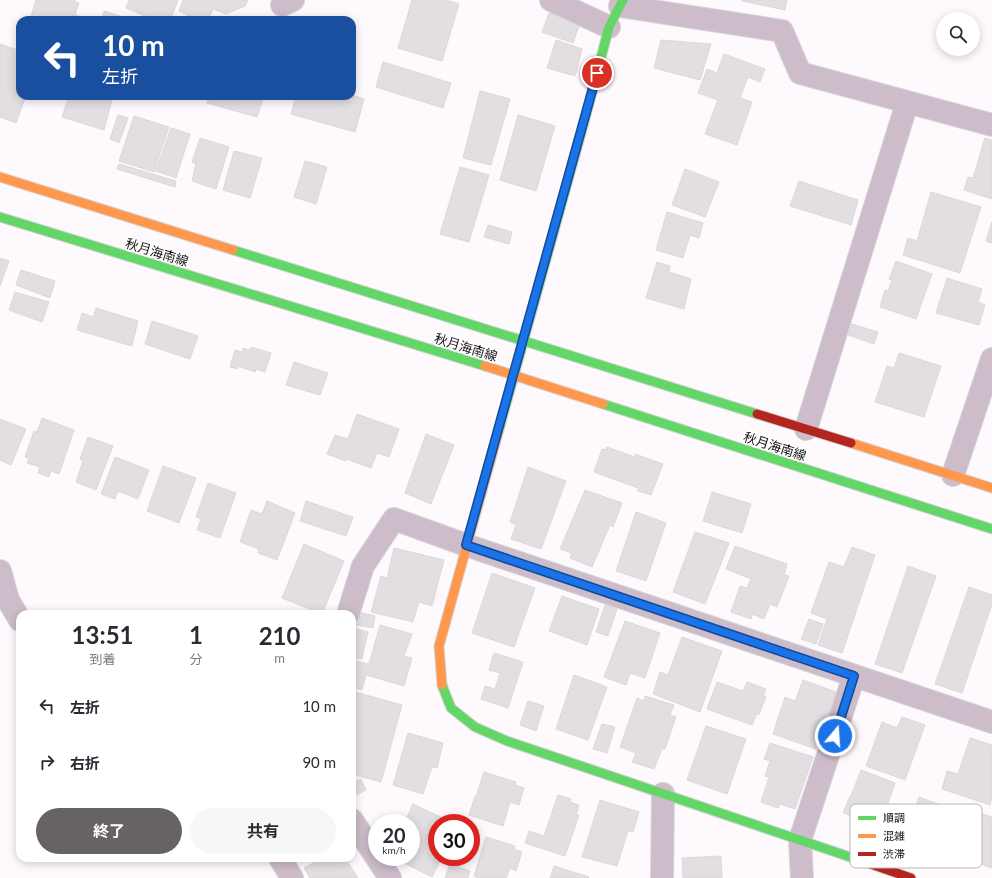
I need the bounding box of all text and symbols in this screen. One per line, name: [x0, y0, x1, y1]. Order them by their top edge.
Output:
map controls: [936, 12, 980, 56]
button: search: [936, 12, 980, 56]
text: 10 m: [102, 28, 165, 62]
icon: left: [36, 32, 88, 84]
pin: [580, 56, 614, 90]
icon: arrive: [586, 62, 608, 84]
text: 左折: [102, 65, 138, 87]
street label: 秋月海南線: [124, 235, 190, 269]
street label: 秋月海南線: [433, 330, 499, 364]
street label: 秋月海南線: [742, 428, 808, 464]
text: 13:51: [72, 620, 133, 649]
text: 1: [189, 620, 203, 649]
text: 210: [259, 621, 300, 650]
text: m: [274, 650, 285, 666]
text: 到着: [90, 651, 116, 667]
text: 分: [190, 651, 203, 667]
icon: left: [36, 695, 58, 717]
text: 10 m: [302, 697, 336, 715]
text: 左折: [70, 698, 100, 716]
position arrow: [814, 715, 856, 757]
icon: right: [36, 751, 58, 773]
text: 90 m: [302, 753, 336, 771]
text: 右折: [70, 754, 100, 772]
legend: [850, 804, 982, 868]
button: 終了: [36, 808, 182, 854]
button: 共有: [190, 808, 336, 854]
text: 順調: [883, 811, 905, 824]
speed limit sign: 30: [428, 814, 480, 866]
text: 20: [382, 823, 406, 847]
text: 混雑: [883, 829, 905, 842]
text: km/h: [382, 844, 406, 856]
text: 渋滞: [883, 847, 905, 860]

